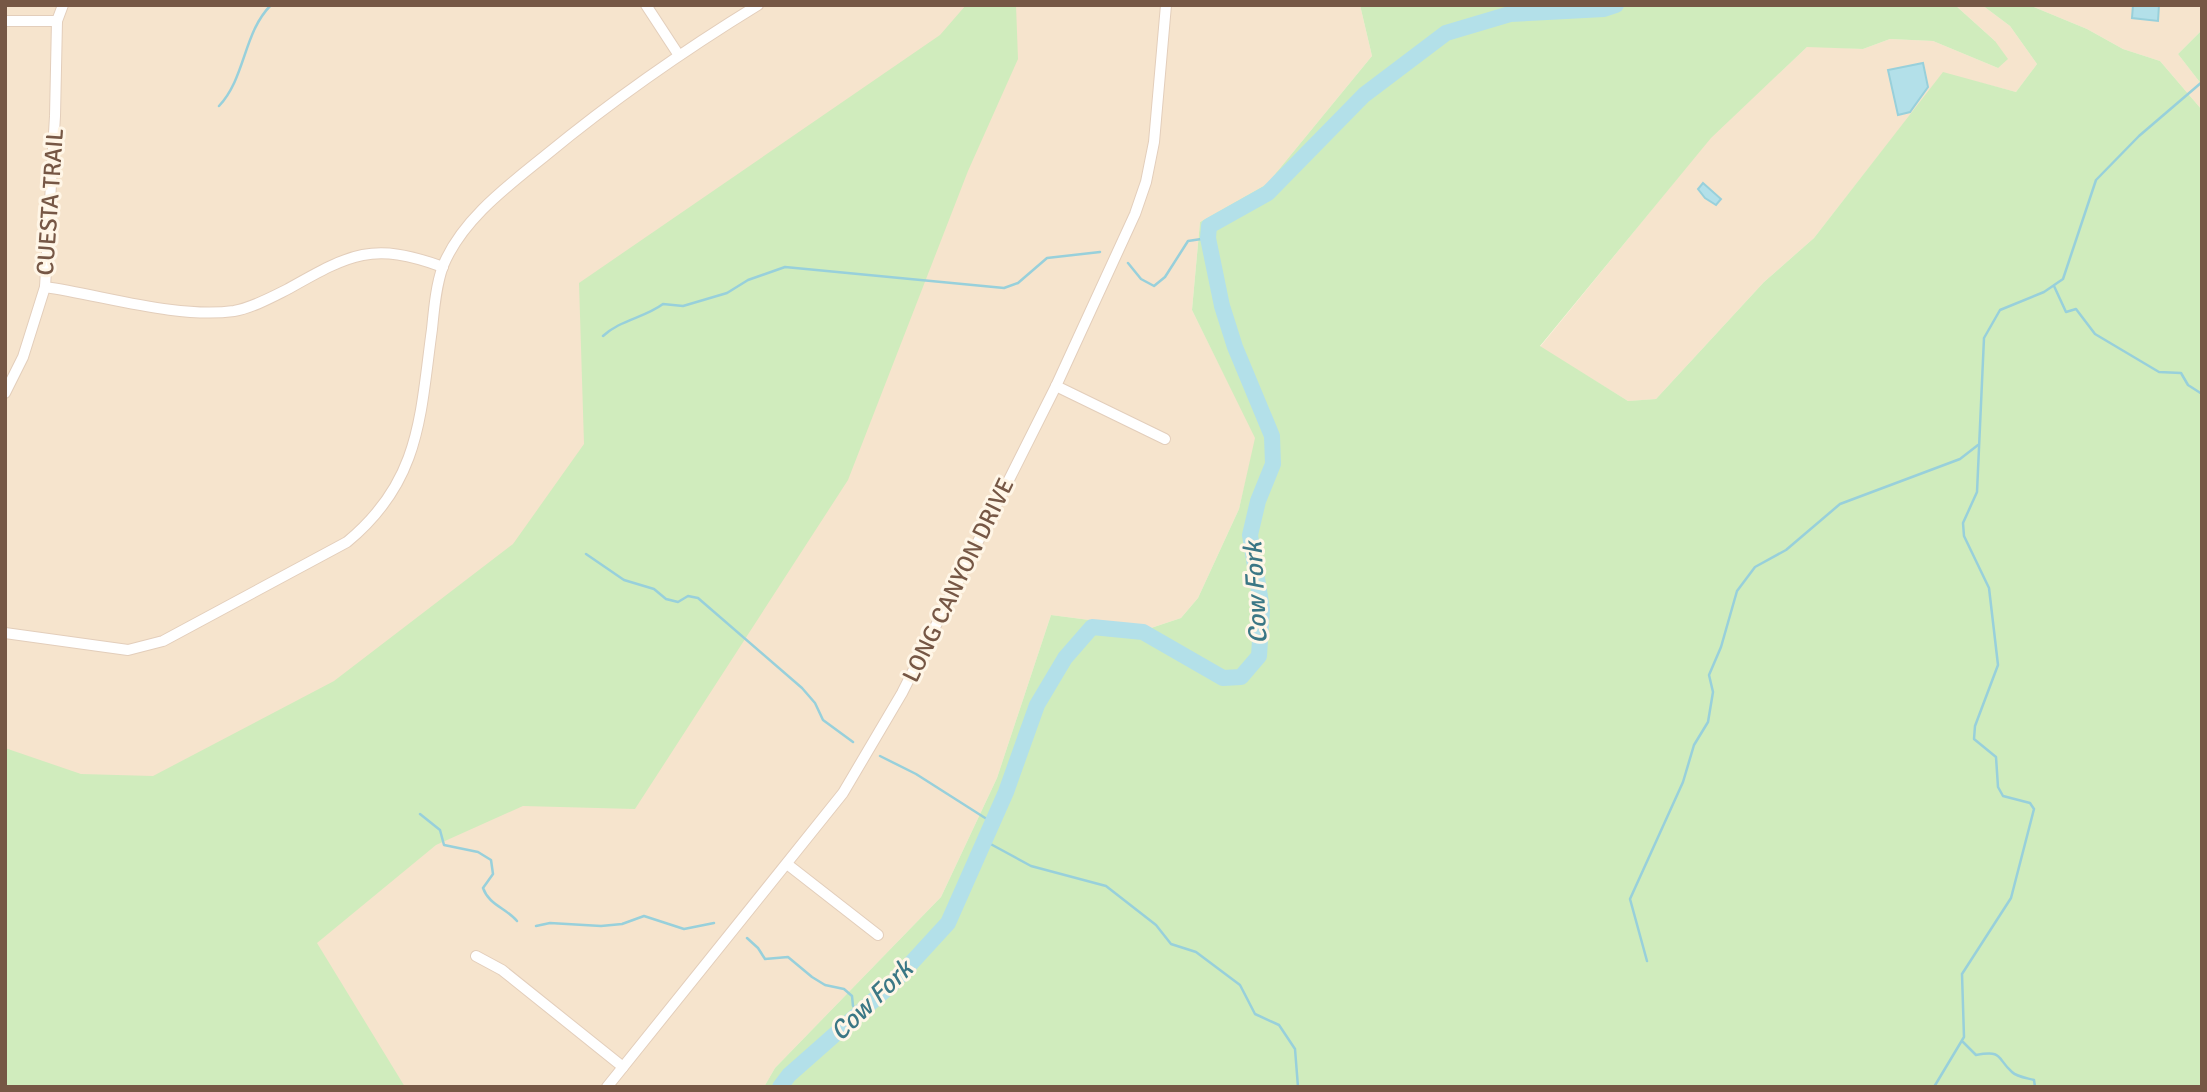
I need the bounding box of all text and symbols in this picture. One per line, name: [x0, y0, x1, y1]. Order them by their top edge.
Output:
street label: CUESTA TRAIL: [30, 127, 70, 277]
street label: LONG CANYON DRIVE: [896, 473, 1020, 687]
water label: Cow Fork: [1237, 539, 1275, 645]
water label: Cow Fork: [824, 952, 921, 1048]

